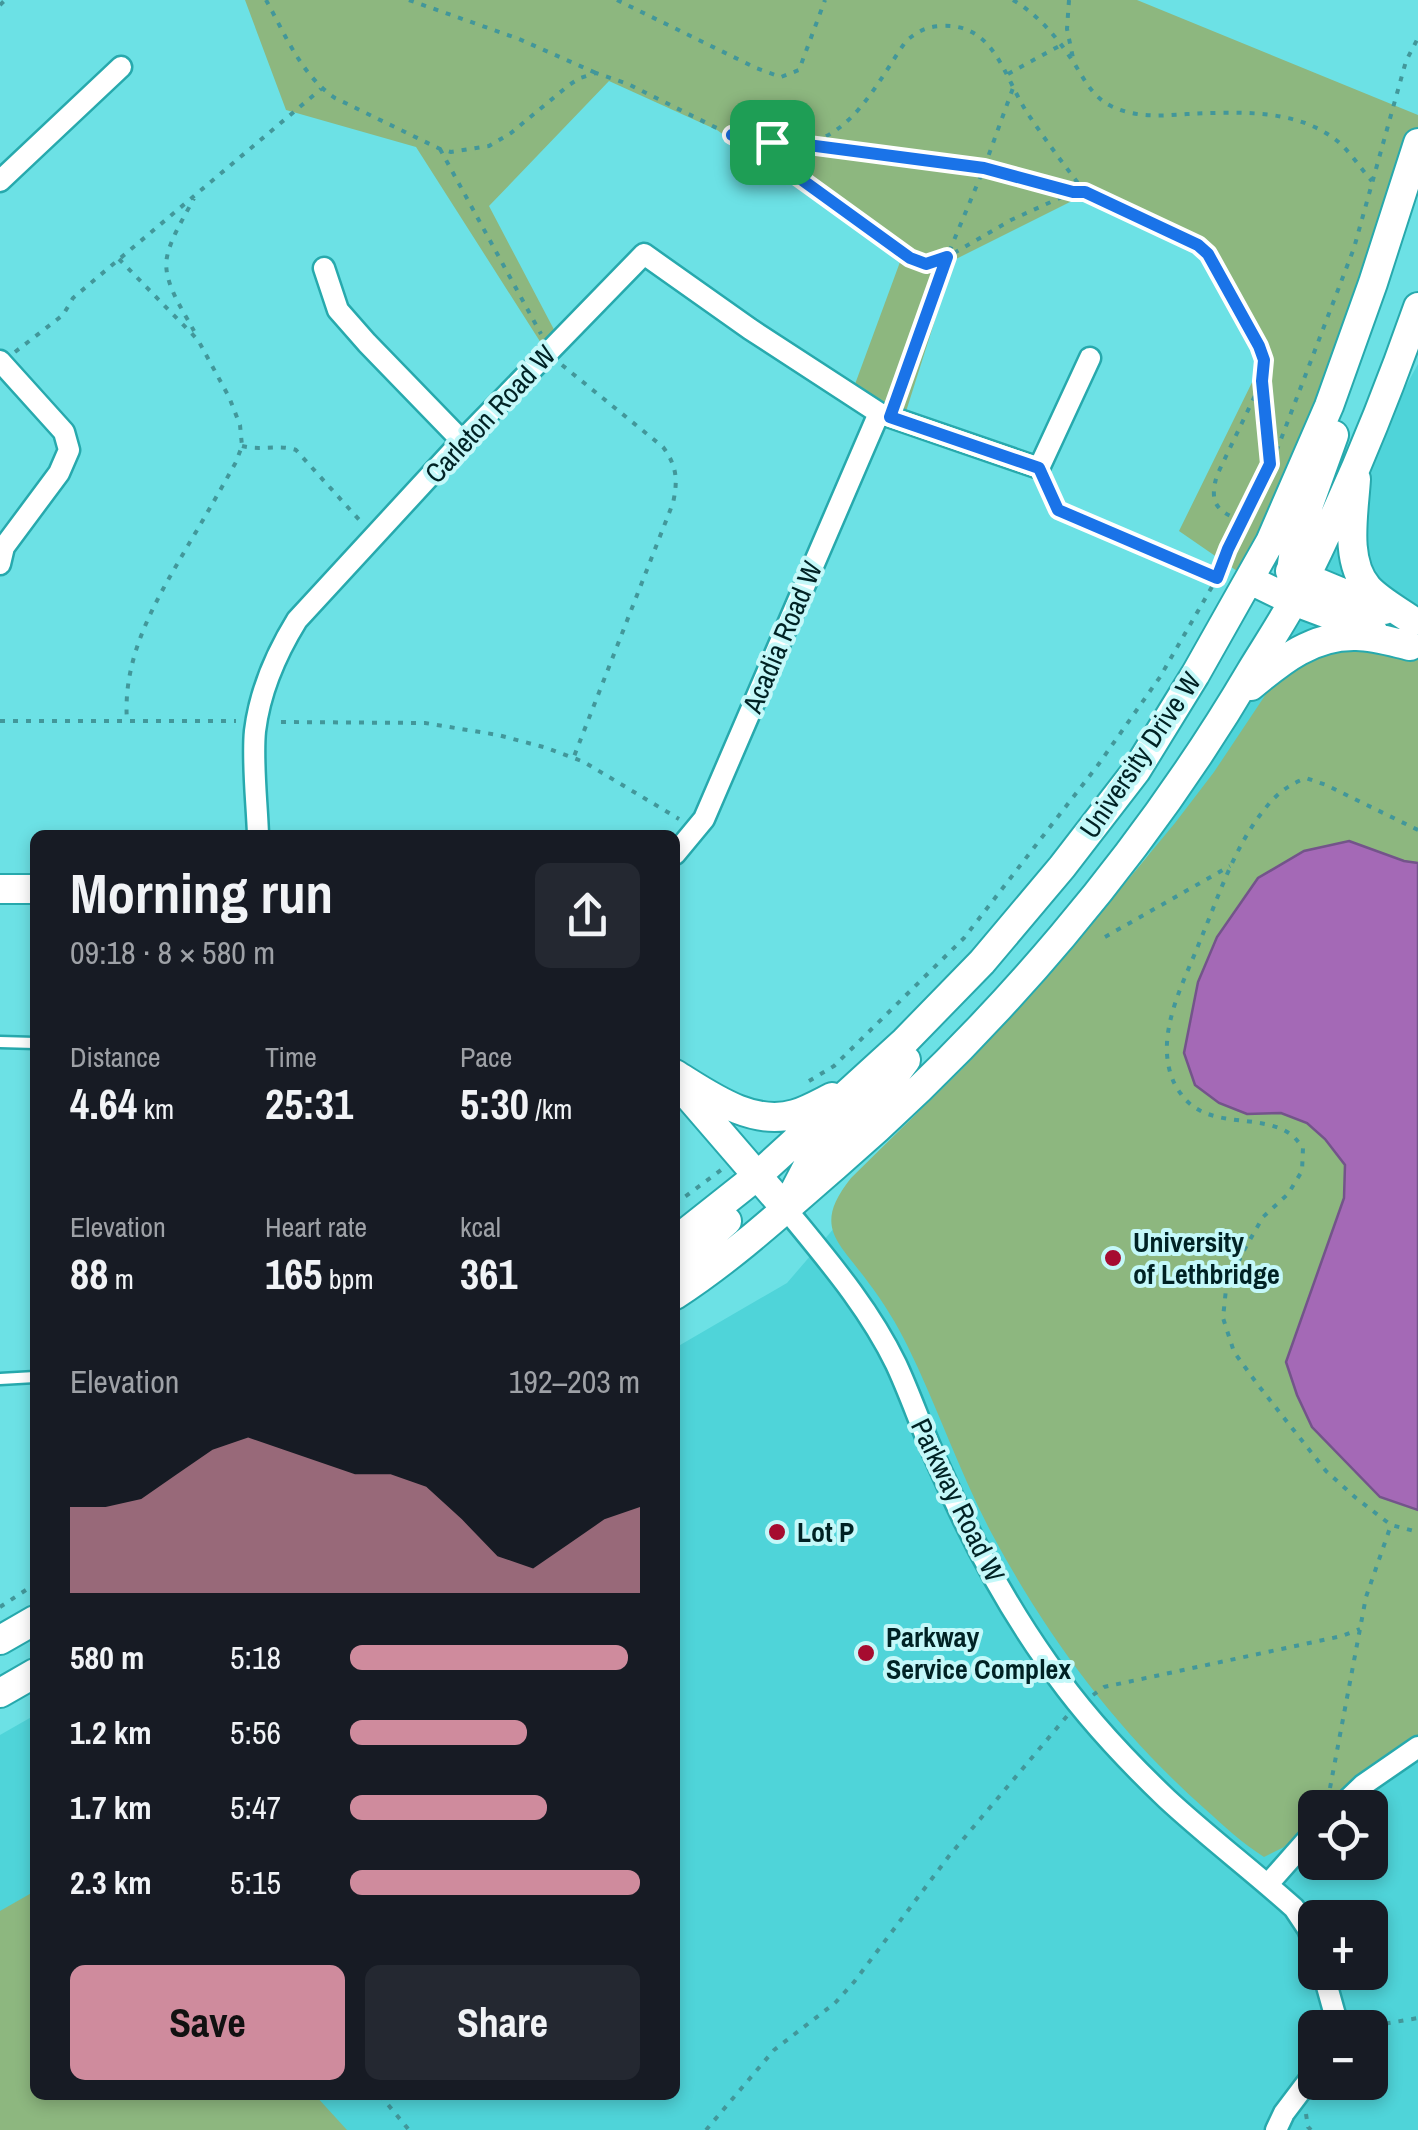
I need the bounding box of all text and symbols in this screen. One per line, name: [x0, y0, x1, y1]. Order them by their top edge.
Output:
pin: [730, 100, 815, 185]
icon: arrive: [745, 115, 800, 170]
street label: Carleton Road W: [416, 336, 564, 491]
street label: Acadia Road W: [733, 555, 831, 719]
street label: University Drive W: [1070, 664, 1210, 845]
text: Morning run: [70, 856, 333, 930]
button: share: [535, 863, 640, 968]
text: 09:18 · 8 × 580 m: [70, 931, 275, 974]
text: Distance: [70, 1038, 161, 1076]
text: Time: [265, 1038, 317, 1076]
text: Pace: [460, 1038, 512, 1076]
text: 4.64: [70, 1076, 137, 1132]
text: 25:31: [265, 1076, 353, 1132]
text: 5:30: [460, 1076, 529, 1132]
text: km: [137, 1090, 174, 1128]
text: /km: [529, 1090, 572, 1128]
text: Elevation: [70, 1208, 166, 1246]
text: Heart rate: [265, 1208, 367, 1246]
text: kcal: [460, 1208, 501, 1246]
place label: University of Lethbridge: [1133, 1223, 1280, 1293]
text: 88: [70, 1246, 108, 1302]
text: 165: [265, 1246, 322, 1302]
text: 361: [460, 1246, 517, 1302]
marker: University of Lethbridge: [1102, 1247, 1124, 1269]
text: m: [108, 1260, 134, 1298]
text: bpm: [322, 1260, 374, 1298]
text: Elevation: [70, 1360, 179, 1403]
text: 192–203 m: [509, 1360, 640, 1403]
street label: Parkway Road W: [902, 1412, 1014, 1588]
place label: Lot P: [797, 1513, 854, 1551]
marker: Lot P: [766, 1521, 788, 1543]
place label: Parkway Service Complex: [886, 1618, 1071, 1688]
text: 580 m: [70, 1636, 144, 1679]
text: 5:18: [230, 1636, 281, 1679]
marker: Parkway Service Complex: [855, 1642, 877, 1664]
text: 1.2 km: [70, 1711, 152, 1754]
text: 5:56: [230, 1711, 281, 1754]
text: 1.7 km: [70, 1786, 152, 1829]
text: 5:47: [230, 1786, 281, 1829]
map controls: [1298, 1790, 1388, 2100]
button: locate: [1298, 1790, 1388, 1880]
text: 2.3 km: [70, 1861, 152, 1904]
text: 5:15: [230, 1861, 281, 1904]
button: +: [1298, 1900, 1388, 1990]
button: Save: [70, 1965, 345, 2080]
button: Share: [365, 1965, 640, 2080]
button: −: [1298, 2010, 1388, 2100]

